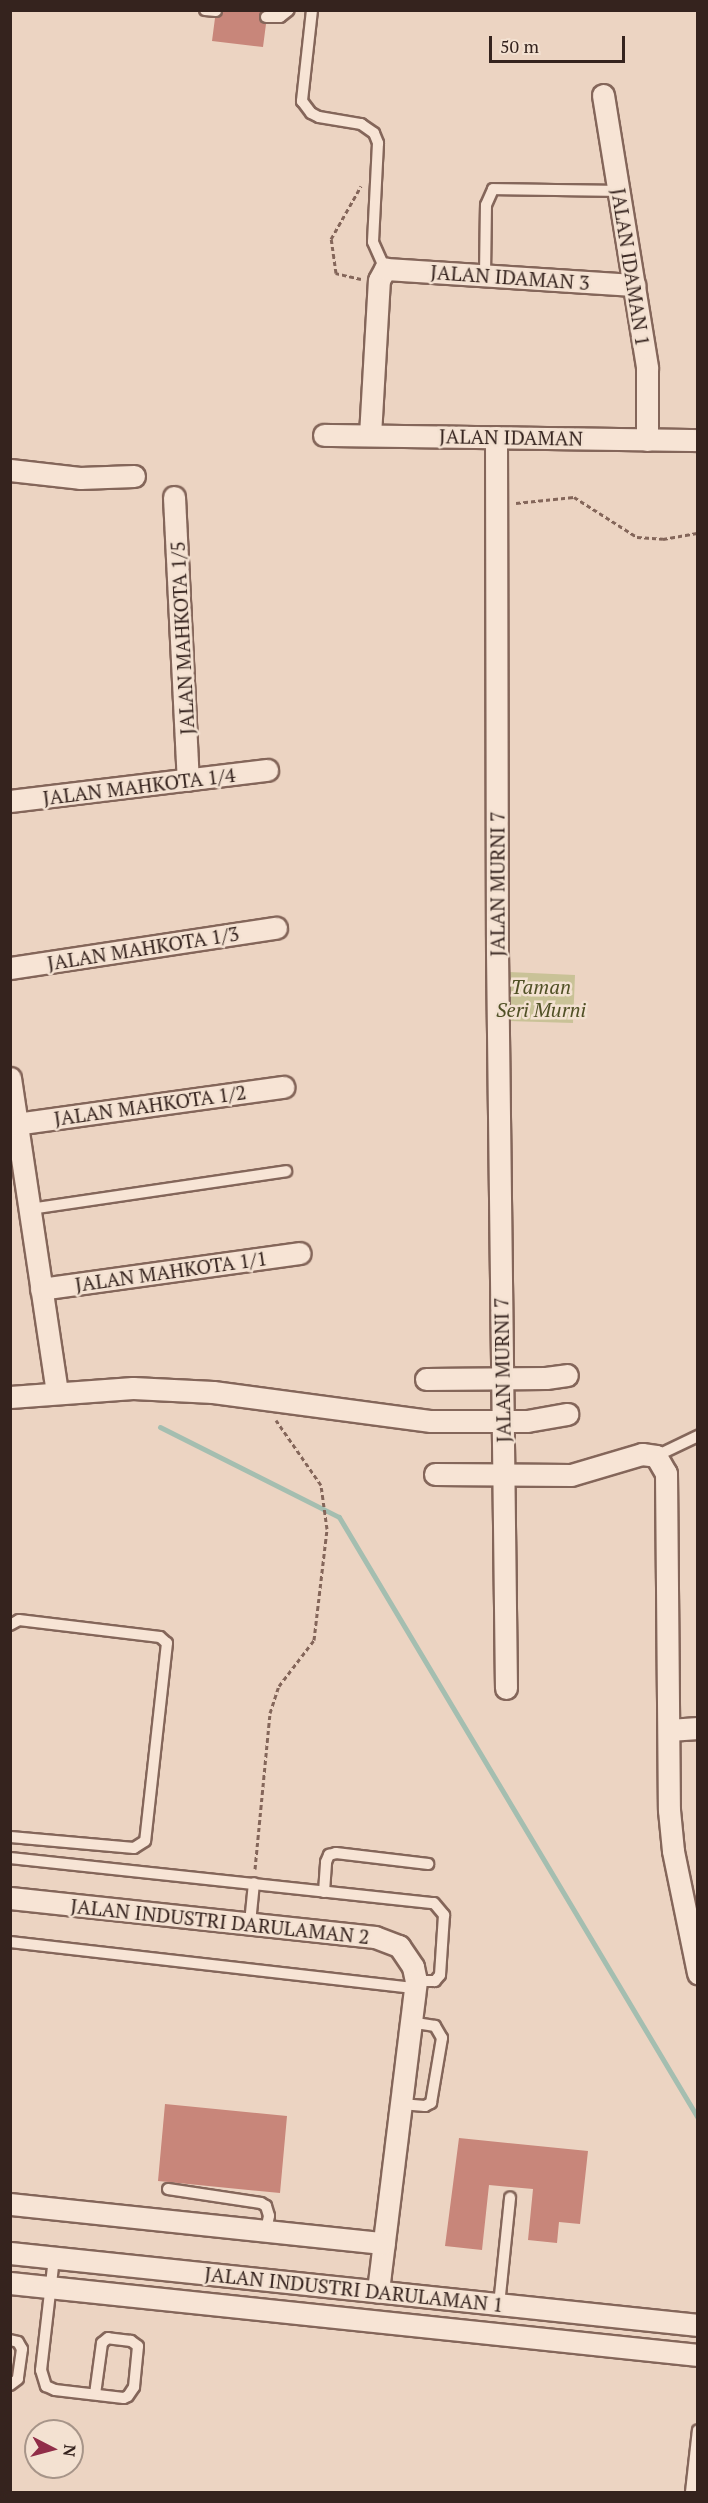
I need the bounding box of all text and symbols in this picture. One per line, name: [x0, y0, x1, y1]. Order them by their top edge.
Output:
scale bar: [492, 24, 628, 62]
text: 50 m: [500, 34, 539, 58]
street label: JALAN IDAMAN 1: [607, 186, 655, 348]
street label: JALAN IDAMAN 3: [430, 259, 590, 295]
street label: JALAN IDAMAN: [439, 424, 583, 450]
street label: JALAN MAHKOTA 1/5: [165, 540, 199, 736]
street label: JALAN MAHKOTA 1/4: [41, 762, 237, 810]
street label: JALAN MURNI 7: [485, 811, 509, 957]
street label: JALAN MAHKOTA 1/3: [45, 921, 241, 975]
park label: Taman Seri Murni: [496, 974, 586, 1021]
street label: JALAN MAHKOTA 1/2: [52, 1080, 248, 1130]
street label: JALAN MAHKOTA 1/1: [73, 1246, 269, 1296]
street label: JALAN MURNI 7: [489, 1297, 515, 1443]
street label: JALAN INDUSTRI DARULAMAN 2: [69, 1893, 371, 1949]
street label: JALAN INDUSTRI DARULAMAN 1: [203, 2261, 505, 2317]
north arrow: [24, 2419, 84, 2479]
text: N: [58, 2443, 81, 2458]

